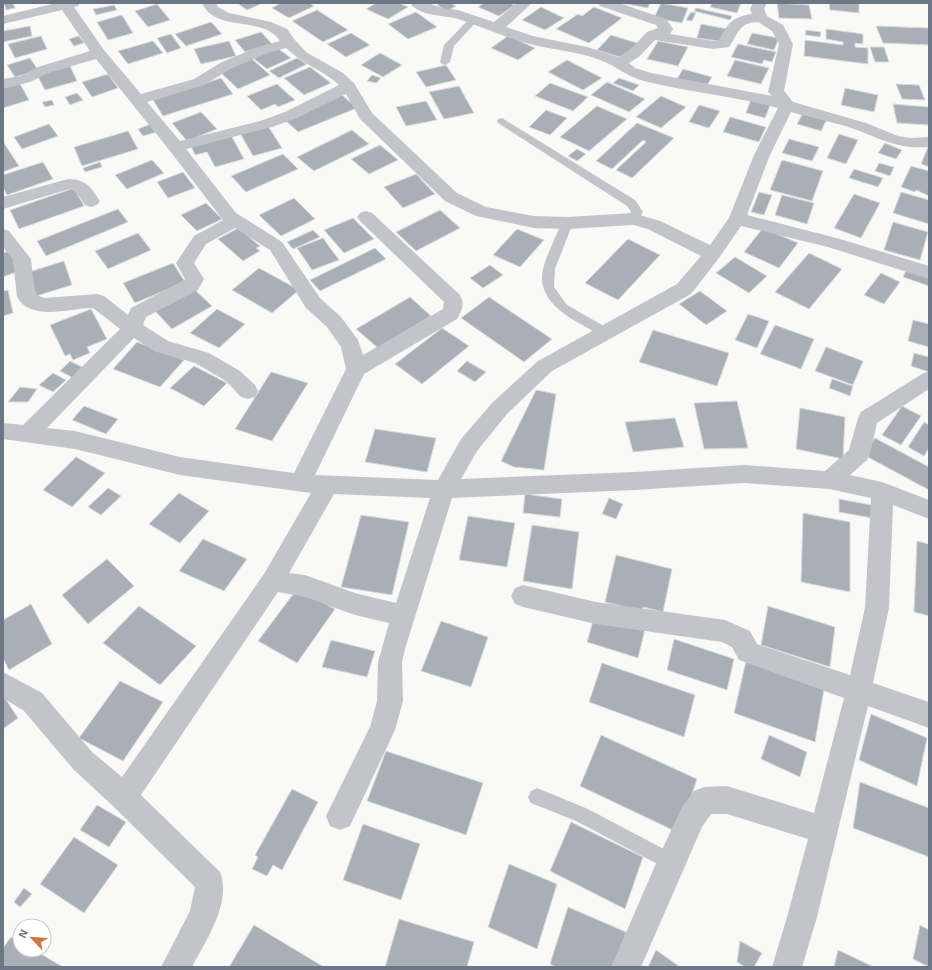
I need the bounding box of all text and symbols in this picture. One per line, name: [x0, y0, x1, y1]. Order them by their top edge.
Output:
north arrow: [12, 918, 52, 958]
text: N: [15, 927, 30, 940]

